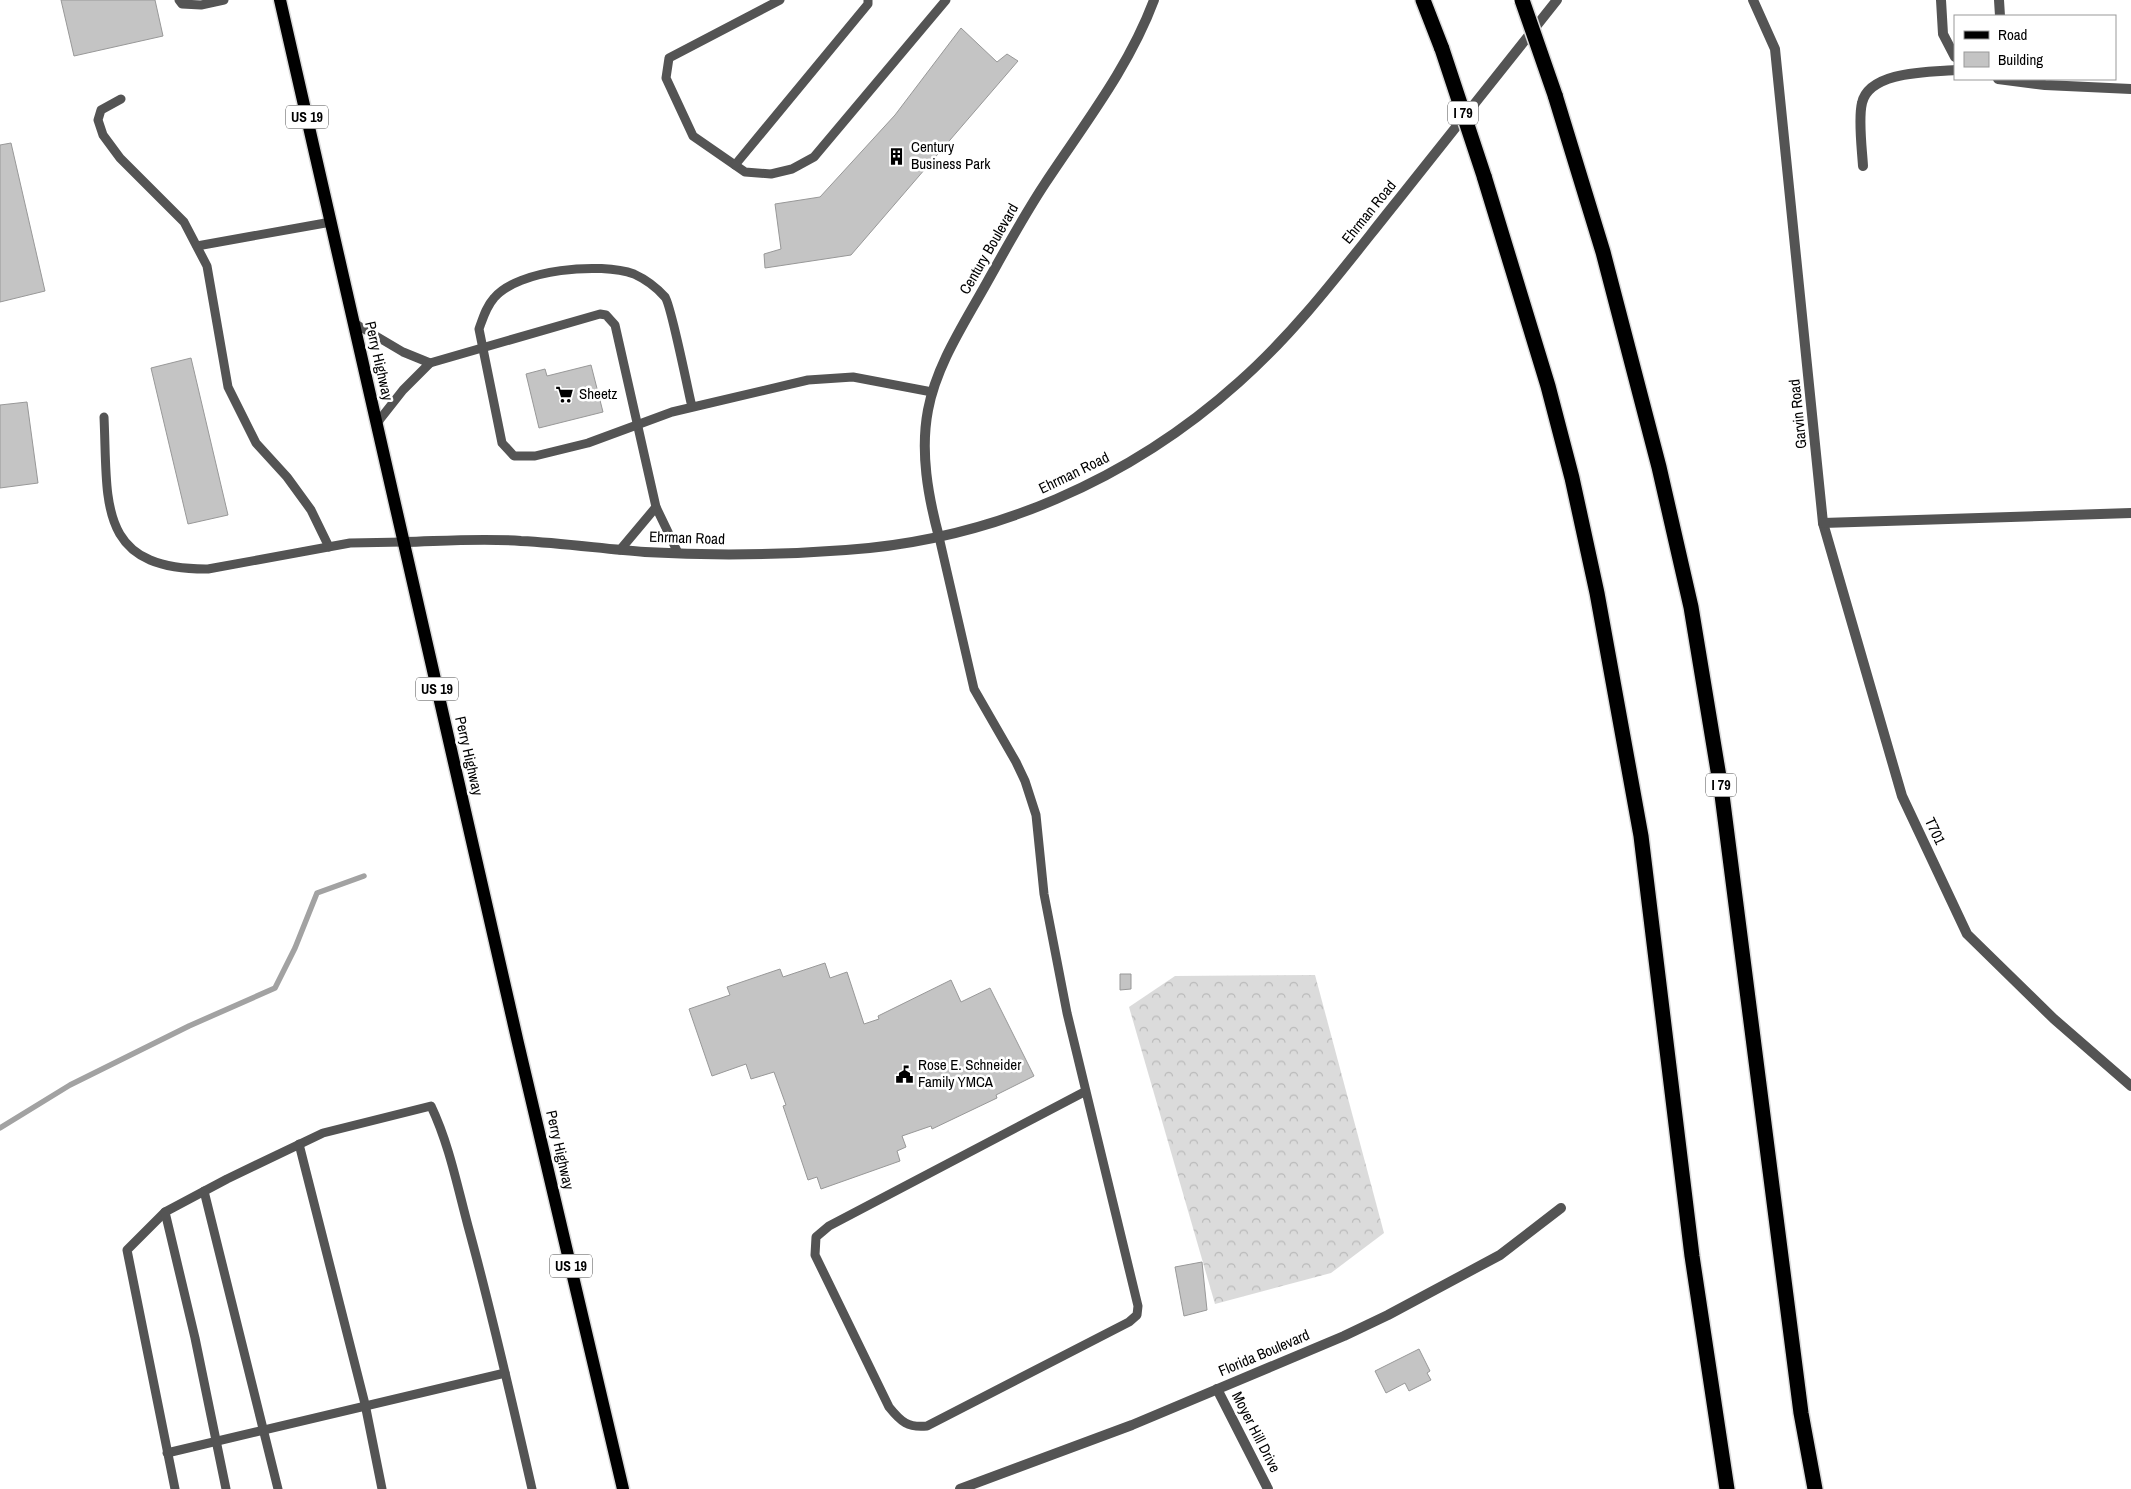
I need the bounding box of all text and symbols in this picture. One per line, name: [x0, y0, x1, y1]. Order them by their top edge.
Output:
legend: [1954, 15, 2116, 80]
text: Road: [1998, 24, 2027, 45]
text: Building: [1998, 49, 2043, 70]
road number: I 79: [1448, 102, 1478, 125]
road number: US 19: [286, 105, 328, 128]
place label: Century Business Park: [911, 136, 991, 174]
building icon: Century Business Park: [887, 146, 907, 166]
street label: Ehrman Road: [1337, 176, 1401, 248]
street label: Century Boulevard: [954, 199, 1023, 298]
street label: Perry Highway: [360, 319, 399, 403]
street label: Garvin Road: [1783, 378, 1812, 450]
place label: Sheetz: [579, 383, 617, 404]
supermarket icon: Sheetz: [555, 384, 575, 404]
street label: Ehrman Road: [1035, 446, 1112, 499]
street label: Ehrman Road: [649, 526, 725, 549]
road number: US 19: [416, 678, 458, 701]
street label: Perry Highway: [450, 714, 489, 798]
road number: I 79: [1706, 774, 1736, 796]
street label: T701: [1920, 814, 1951, 848]
place label: Rose E. Schneider Family YMCA: [918, 1054, 1021, 1092]
public building icon: Rose E. Schneider Family YMCA: [894, 1064, 914, 1084]
street label: Perry Highway: [541, 1108, 580, 1192]
road number: US 19: [550, 1254, 592, 1278]
street label: Florida Boulevard: [1215, 1324, 1313, 1381]
street label: Moyer Hill Drive: [1227, 1388, 1286, 1476]

